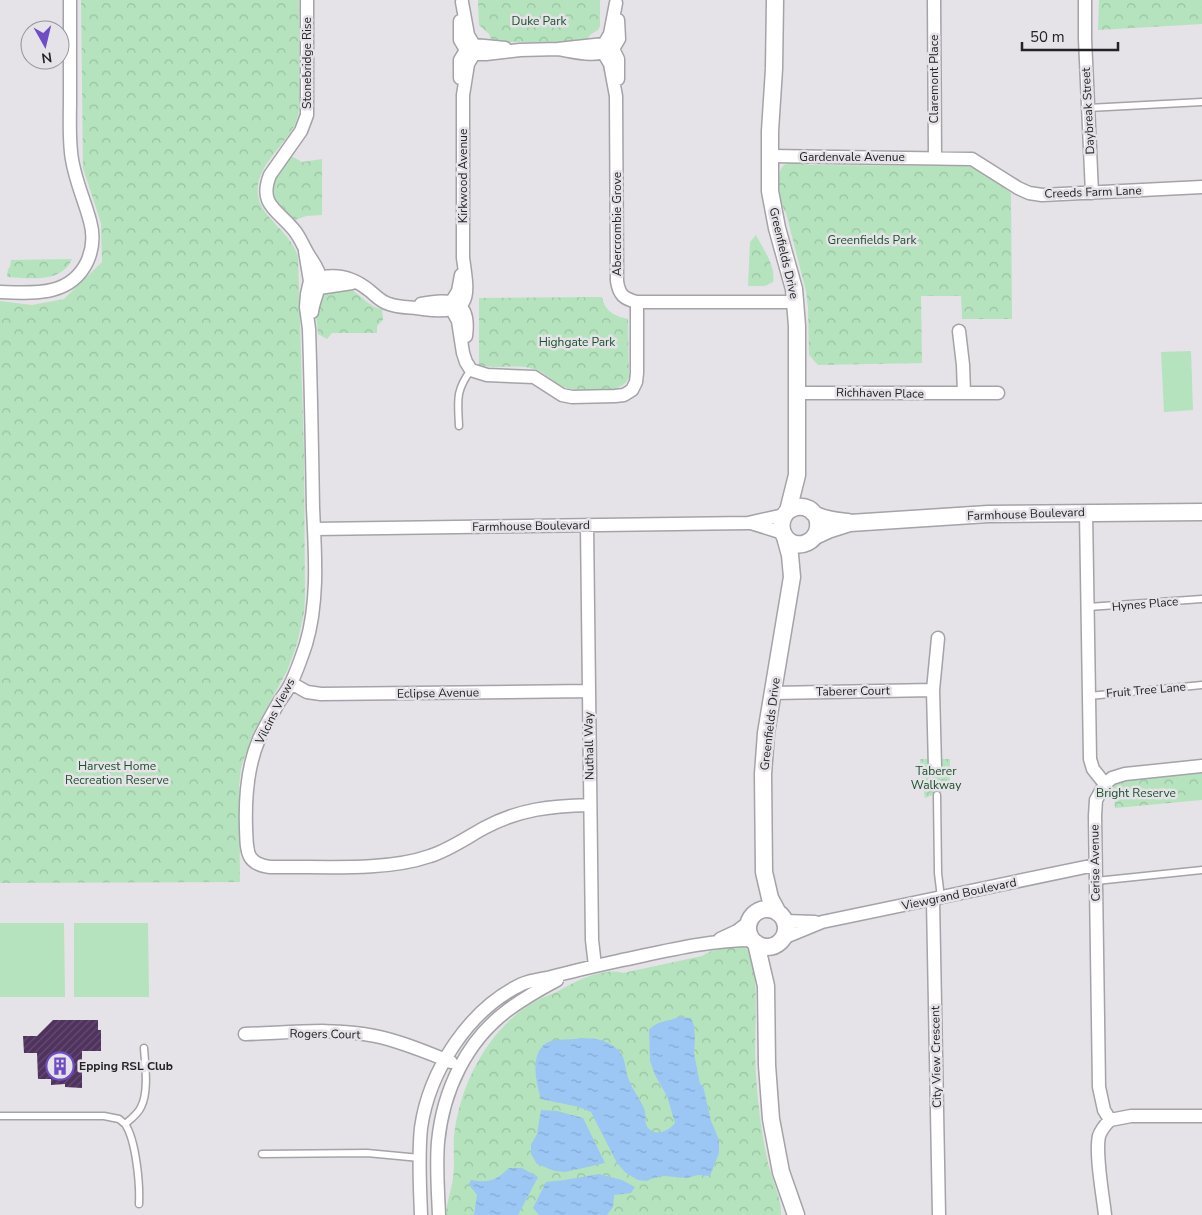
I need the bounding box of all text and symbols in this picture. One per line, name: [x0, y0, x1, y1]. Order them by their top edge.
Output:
park label: Duke Park: [512, 13, 567, 29]
street label: Stonebridge Rise: [299, 17, 315, 109]
north arrow: [20, 20, 70, 70]
scale bar: [1022, 20, 1118, 52]
text: 50 m: [1030, 27, 1065, 47]
street label: Claremont Place: [926, 35, 942, 123]
text: N: [40, 47, 53, 68]
street label: Daybreak Street: [1078, 66, 1098, 155]
street label: Kirkwood Avenue: [455, 129, 471, 223]
street label: Gardenvale Avenue: [799, 149, 905, 165]
street label: Abercrombie Grove: [609, 172, 625, 276]
street label: Creeds Farm Lane: [1044, 182, 1142, 202]
street label: Greenfields Drive: [766, 206, 802, 300]
park label: Greenfields Park: [828, 232, 917, 248]
park label: Highgate Park: [539, 334, 616, 350]
street label: Richhaven Place: [836, 384, 924, 402]
street label: Farmhouse Boulevard: [967, 504, 1085, 524]
street label: Farmhouse Boulevard: [472, 517, 590, 535]
street label: Hynes Place: [1111, 593, 1179, 615]
street label: Vilcins Views: [251, 675, 298, 747]
street label: Greenfields Drive: [756, 677, 784, 771]
street label: Fruit Tree Lane: [1105, 679, 1187, 701]
street label: Taberer Court: [816, 682, 891, 700]
street label: Eclipse Avenue: [397, 684, 479, 702]
street label: Nuthall Way: [580, 711, 598, 780]
park label: Harvest Home Recreation Reserve: [65, 758, 169, 788]
park label: Taberer Walkway: [911, 763, 962, 793]
park label: Bright Reserve: [1096, 785, 1176, 801]
street label: Cerise Avenue: [1086, 824, 1104, 902]
street label: Viewgrand Boulevard: [899, 874, 1018, 914]
street label: City View Crescent: [927, 1005, 945, 1108]
street label: Rogers Court: [289, 1025, 361, 1043]
building icon: Epping RSL Club: [45, 1051, 75, 1081]
place label: Epping RSL Club: [79, 1058, 173, 1074]

